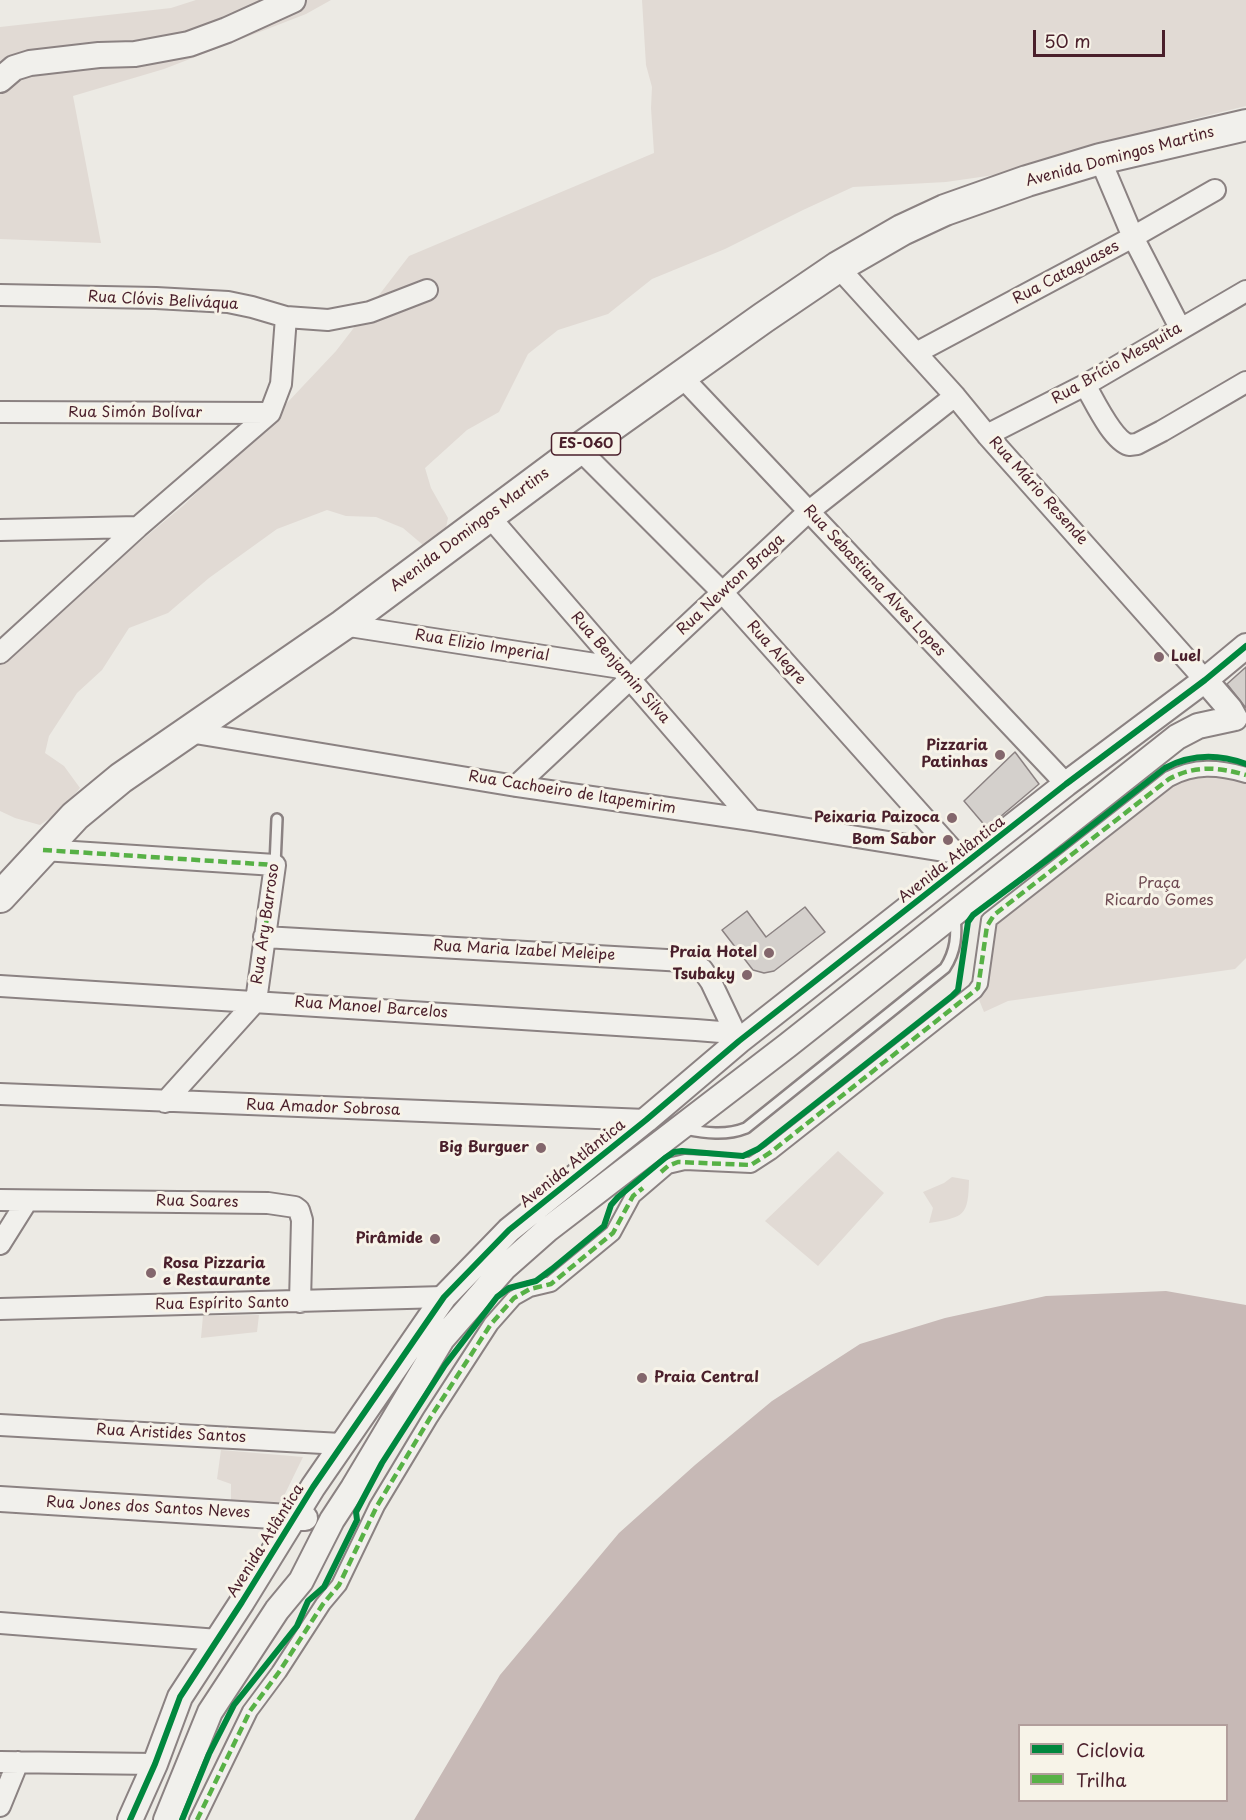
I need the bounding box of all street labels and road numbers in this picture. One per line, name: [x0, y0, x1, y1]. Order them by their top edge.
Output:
street label: Avenida Domingos Martins: [1024, 123, 1216, 191]
street label: Rua Cataguases: [1010, 237, 1122, 309]
street label: Rua Clóvis Beliváqua: [87, 288, 239, 314]
street label: Rua Brício Mesquita: [1049, 319, 1185, 409]
street label: Rua Simón Bolívar: [68, 404, 202, 422]
road number: ES-060: [552, 433, 620, 455]
street label: Rua Mário Resende: [985, 433, 1091, 549]
street label: Avenida Domingos Martins: [387, 464, 553, 596]
street label: Rua Sebastiana Alves Lopes: [799, 502, 949, 660]
street label: Rua Newton Braga: [674, 531, 788, 639]
street label: Rua Benjamin Silva: [567, 609, 673, 727]
street label: Rua Alegre: [743, 617, 809, 689]
street label: Rua Elizio Imperial: [414, 626, 550, 666]
street label: Rua Cachoeiro de Itapemirim: [467, 768, 677, 818]
street label: Avenida Atlântica: [895, 813, 1009, 907]
street label: Rua Ary Barroso: [249, 862, 283, 986]
street label: Rua Maria Izabel Meleipe: [432, 937, 616, 965]
street label: Rua Manoel Barcelos: [294, 994, 448, 1022]
street label: Rua Amador Sobrosa: [246, 1096, 400, 1120]
street label: Avenida Atlântica: [517, 1116, 629, 1212]
street label: Rua Soares: [155, 1192, 239, 1212]
street label: Rua Espírito Santo: [155, 1294, 289, 1314]
street label: Rua Aristides Santos: [96, 1421, 246, 1447]
street label: Avenida Atlântica: [224, 1481, 308, 1601]
street label: Rua Jones dos Santos Neves: [45, 1494, 251, 1522]

